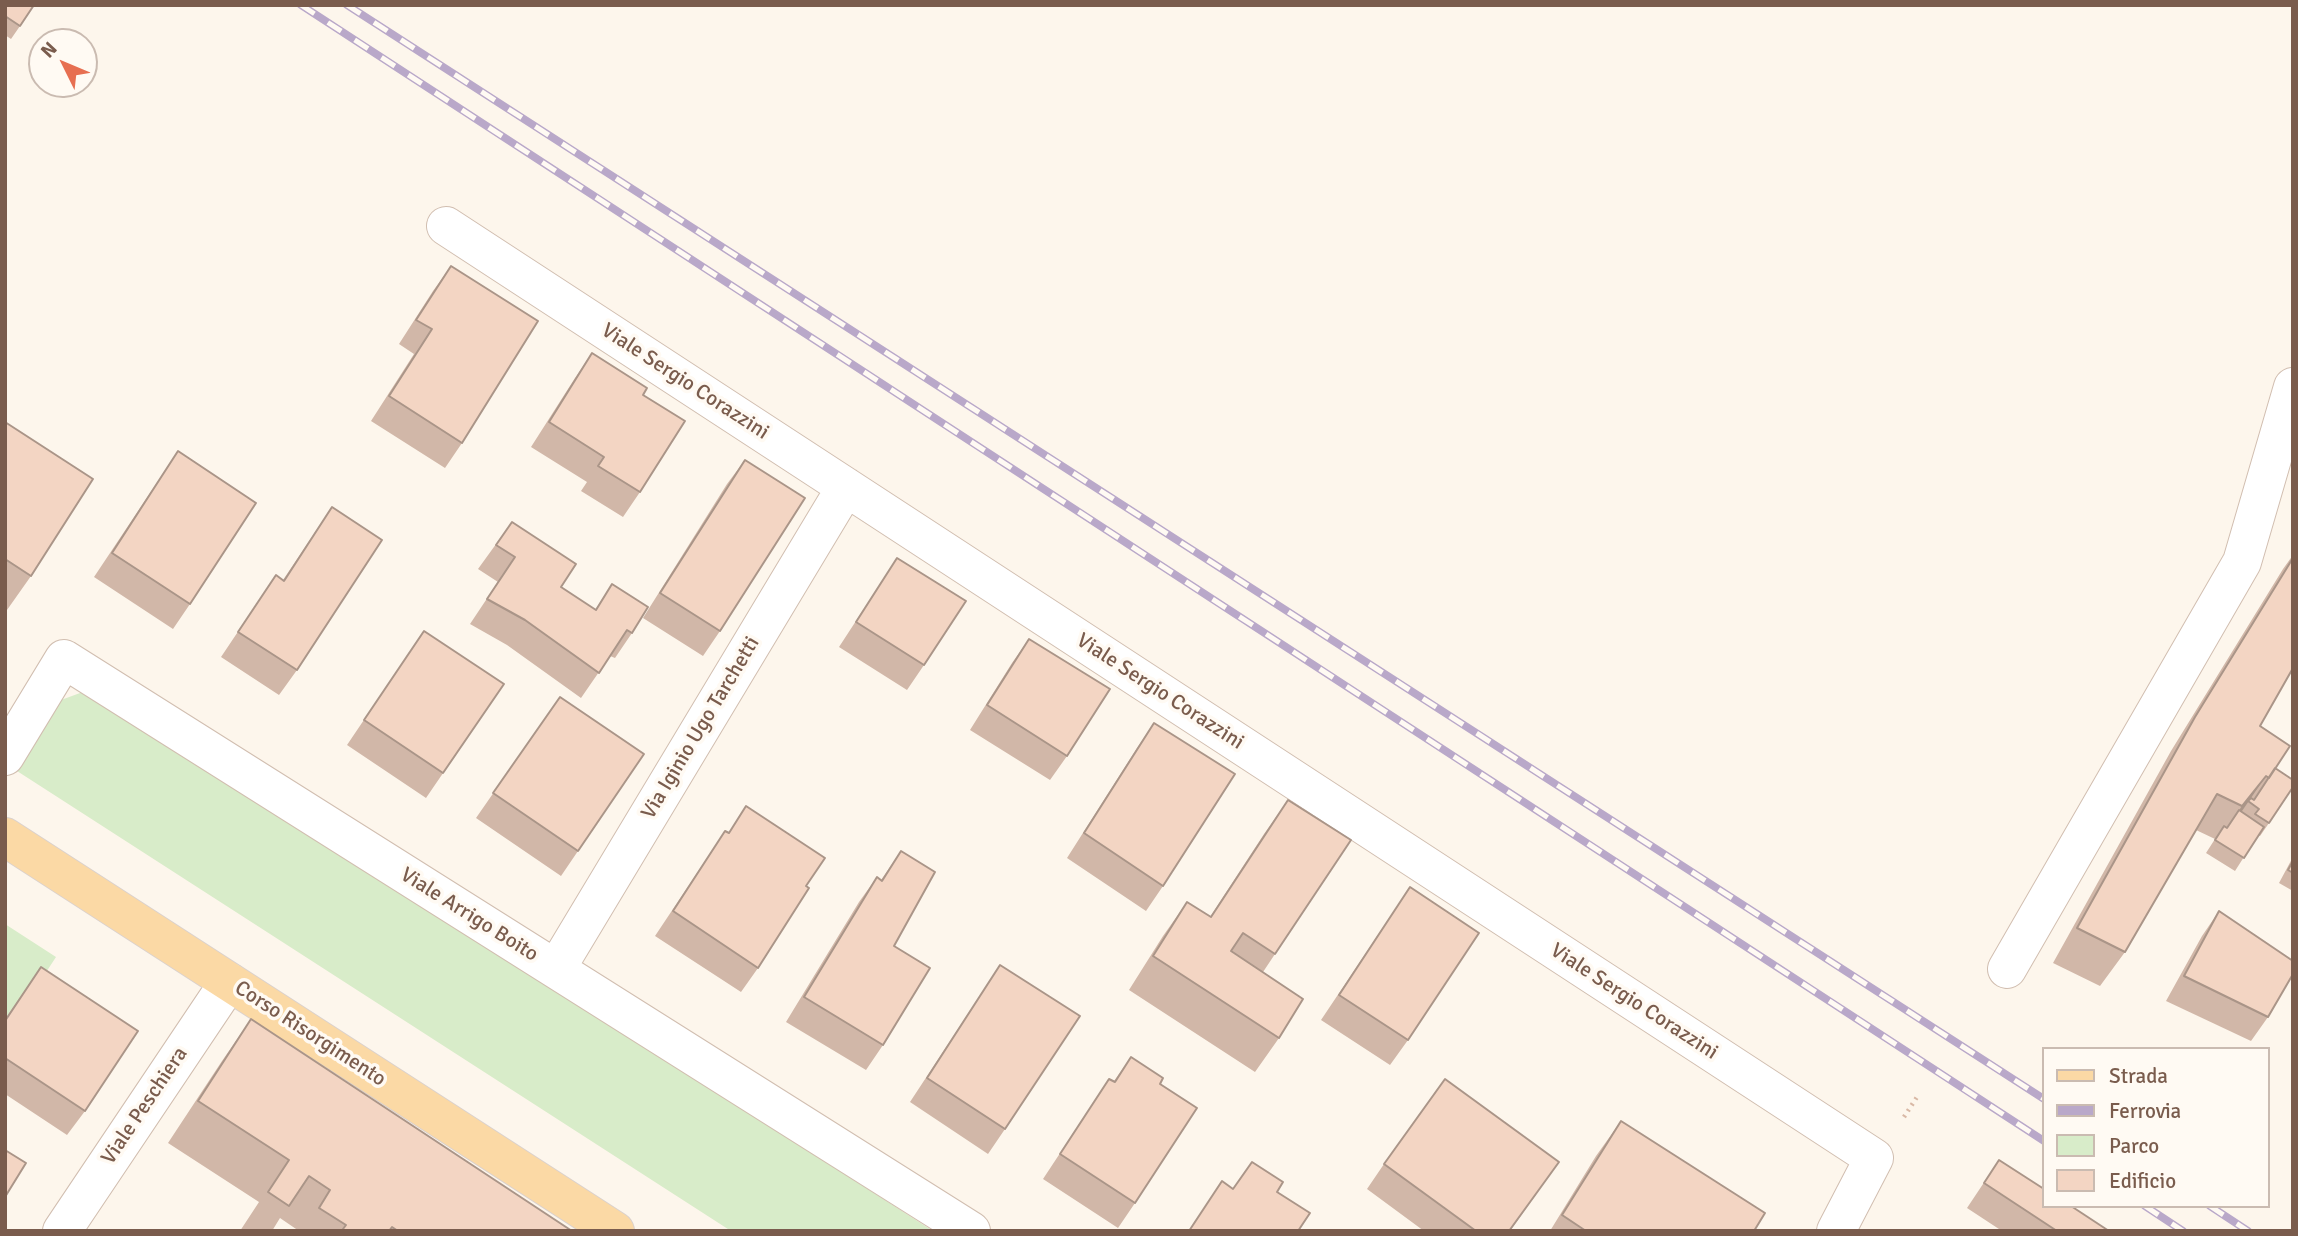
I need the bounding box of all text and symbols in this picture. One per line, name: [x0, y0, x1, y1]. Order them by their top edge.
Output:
north arrow: [28, 28, 98, 98]
text: N: [36, 37, 62, 63]
street label: Viale Sergio Corazzini: [596, 318, 774, 446]
street label: Viale Sergio Corazzini: [1071, 628, 1249, 756]
street label: Via Iginio Ugo Tarchetti: [637, 632, 765, 824]
street label: Viale Arrigo Boito: [395, 863, 543, 967]
street label: Viale Sergio Corazzini: [1545, 938, 1723, 1066]
street label: Corso Risorgimento: [230, 976, 390, 1092]
street label: Viale Peschiera: [96, 1042, 194, 1170]
legend: [2042, 1047, 2270, 1208]
text: Strada: [2109, 1063, 2168, 1089]
text: Ferrovia: [2109, 1098, 2181, 1124]
text: Parco: [2109, 1133, 2159, 1159]
text: Edificio: [2109, 1168, 2176, 1194]

